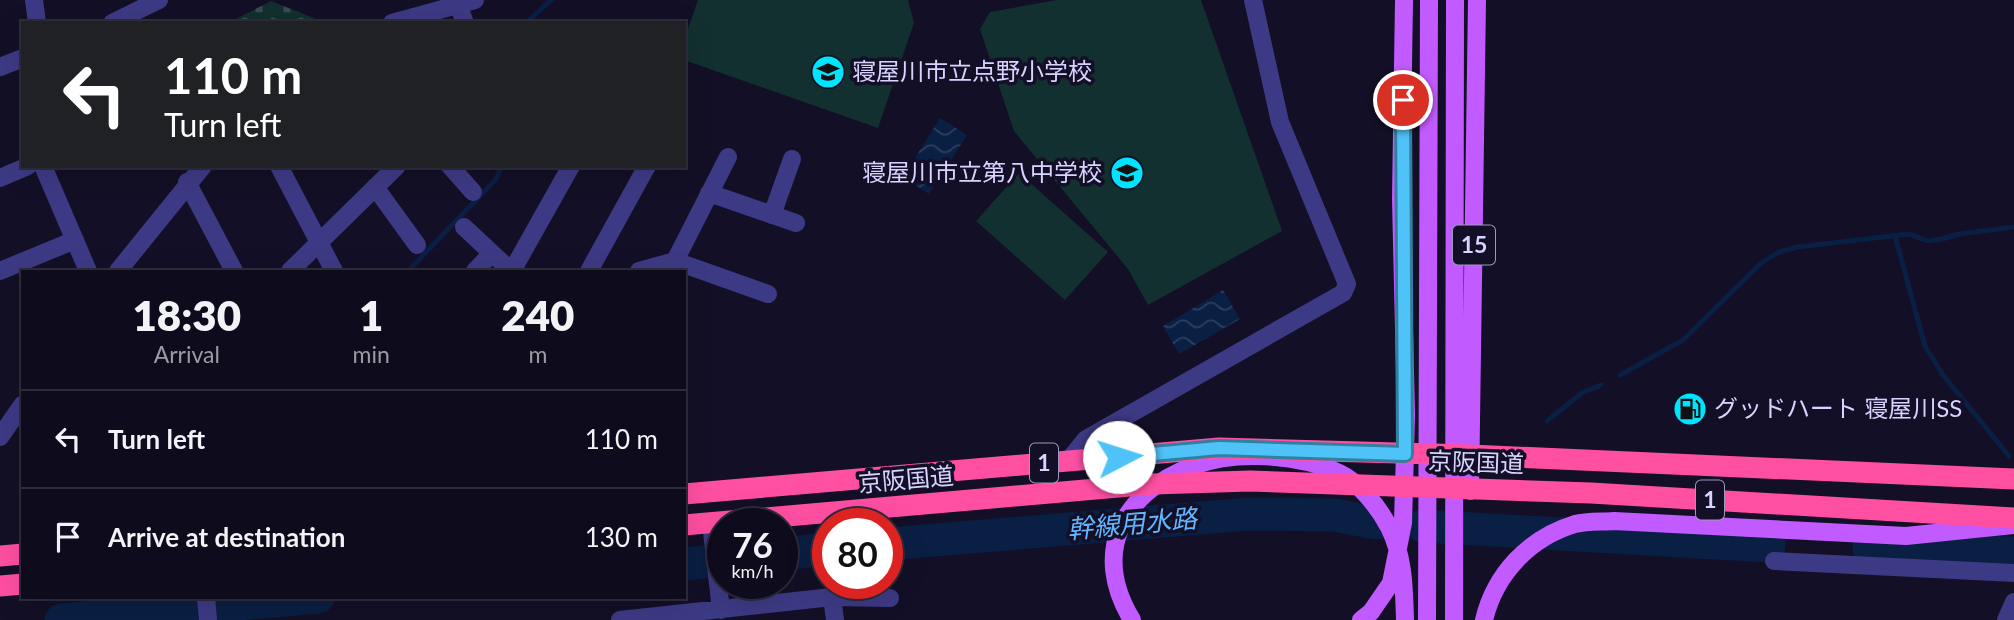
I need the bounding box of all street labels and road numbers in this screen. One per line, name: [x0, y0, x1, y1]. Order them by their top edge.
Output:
road number: 15: [1453, 226, 1495, 264]
road number: 1: [1030, 444, 1058, 482]
street label: 京阪国道: [1428, 445, 1525, 478]
street label: 京阪国道: [857, 460, 955, 497]
road number: 1: [1696, 480, 1724, 520]

